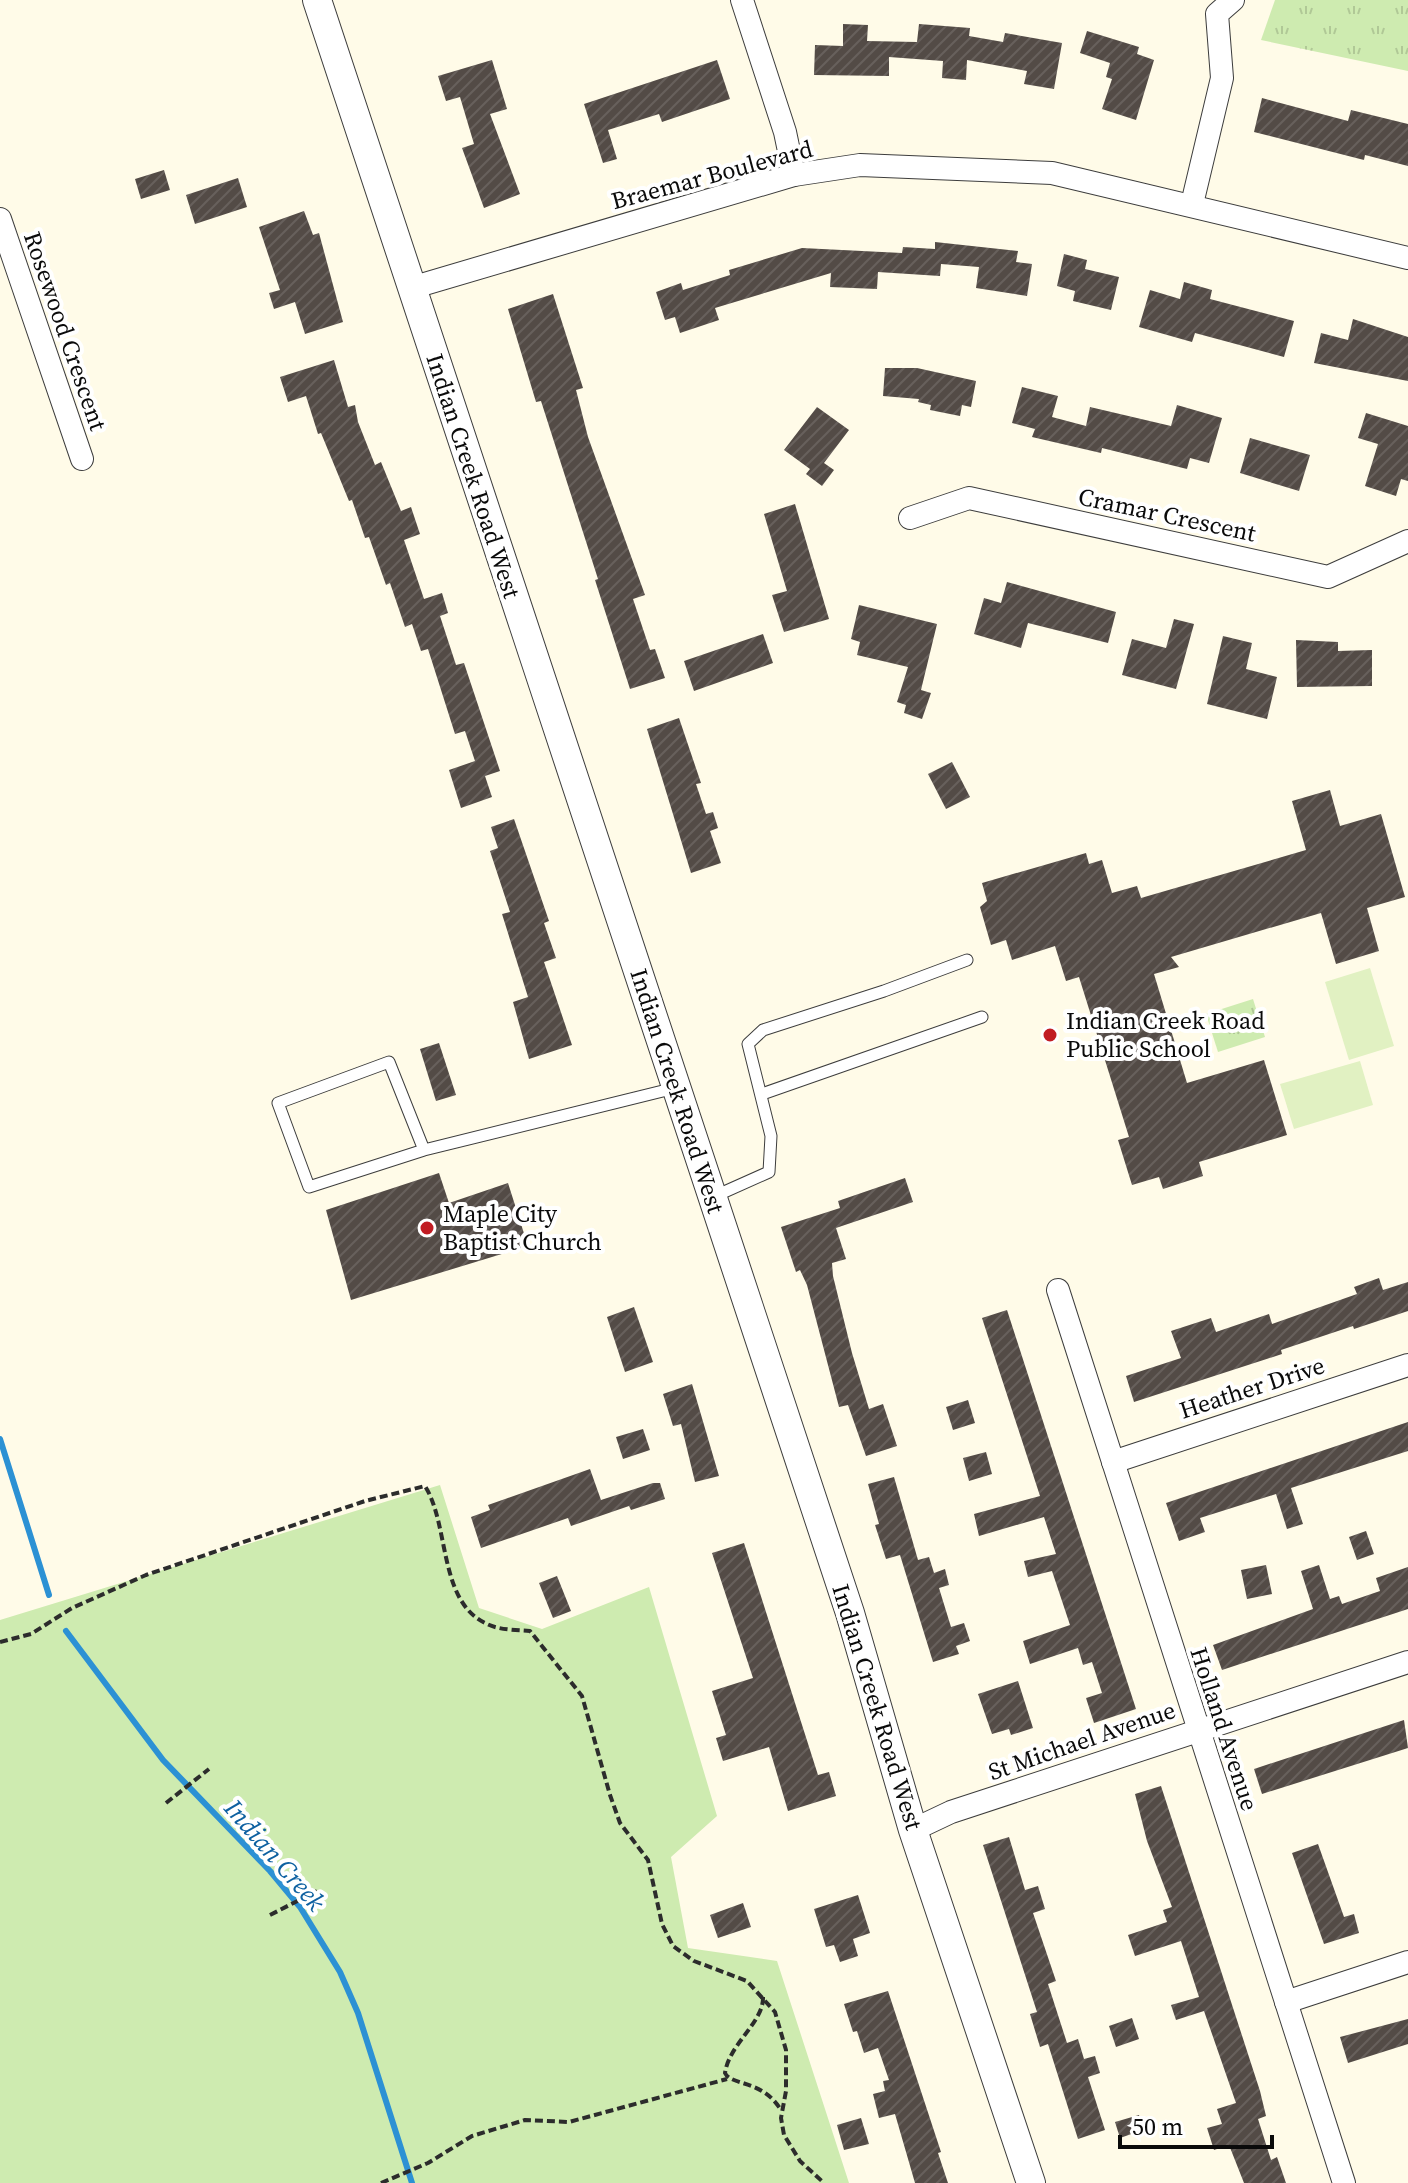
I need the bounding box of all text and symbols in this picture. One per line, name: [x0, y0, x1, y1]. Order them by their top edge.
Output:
street label: Braemar Boulevard: [607, 132, 817, 217]
street label: Rosewood Crescent: [16, 227, 115, 435]
street label: Indian Creek Road West: [418, 349, 529, 603]
street label: Cramar Crescent: [1075, 480, 1259, 549]
street label: Indian Creek Road West: [622, 964, 733, 1218]
place label: Indian Creek Road Public School: [1066, 1004, 1265, 1065]
marker: Indian Creek Road Public School: [1041, 1026, 1059, 1044]
place label: Maple City Baptist Church: [443, 1197, 602, 1258]
marker: Maple City Baptist Church: [418, 1219, 436, 1237]
street label: Heather Drive: [1175, 1349, 1329, 1427]
street label: Indian Creek Road West: [824, 1580, 931, 1834]
street label: Holland Avenue: [1183, 1643, 1266, 1815]
street label: St Michael Avenue: [984, 1693, 1180, 1788]
water label: Indian Creek: [216, 1791, 334, 1919]
scale bar: [1120, 2099, 1272, 2149]
text: 50 m: [1132, 2110, 1183, 2143]

